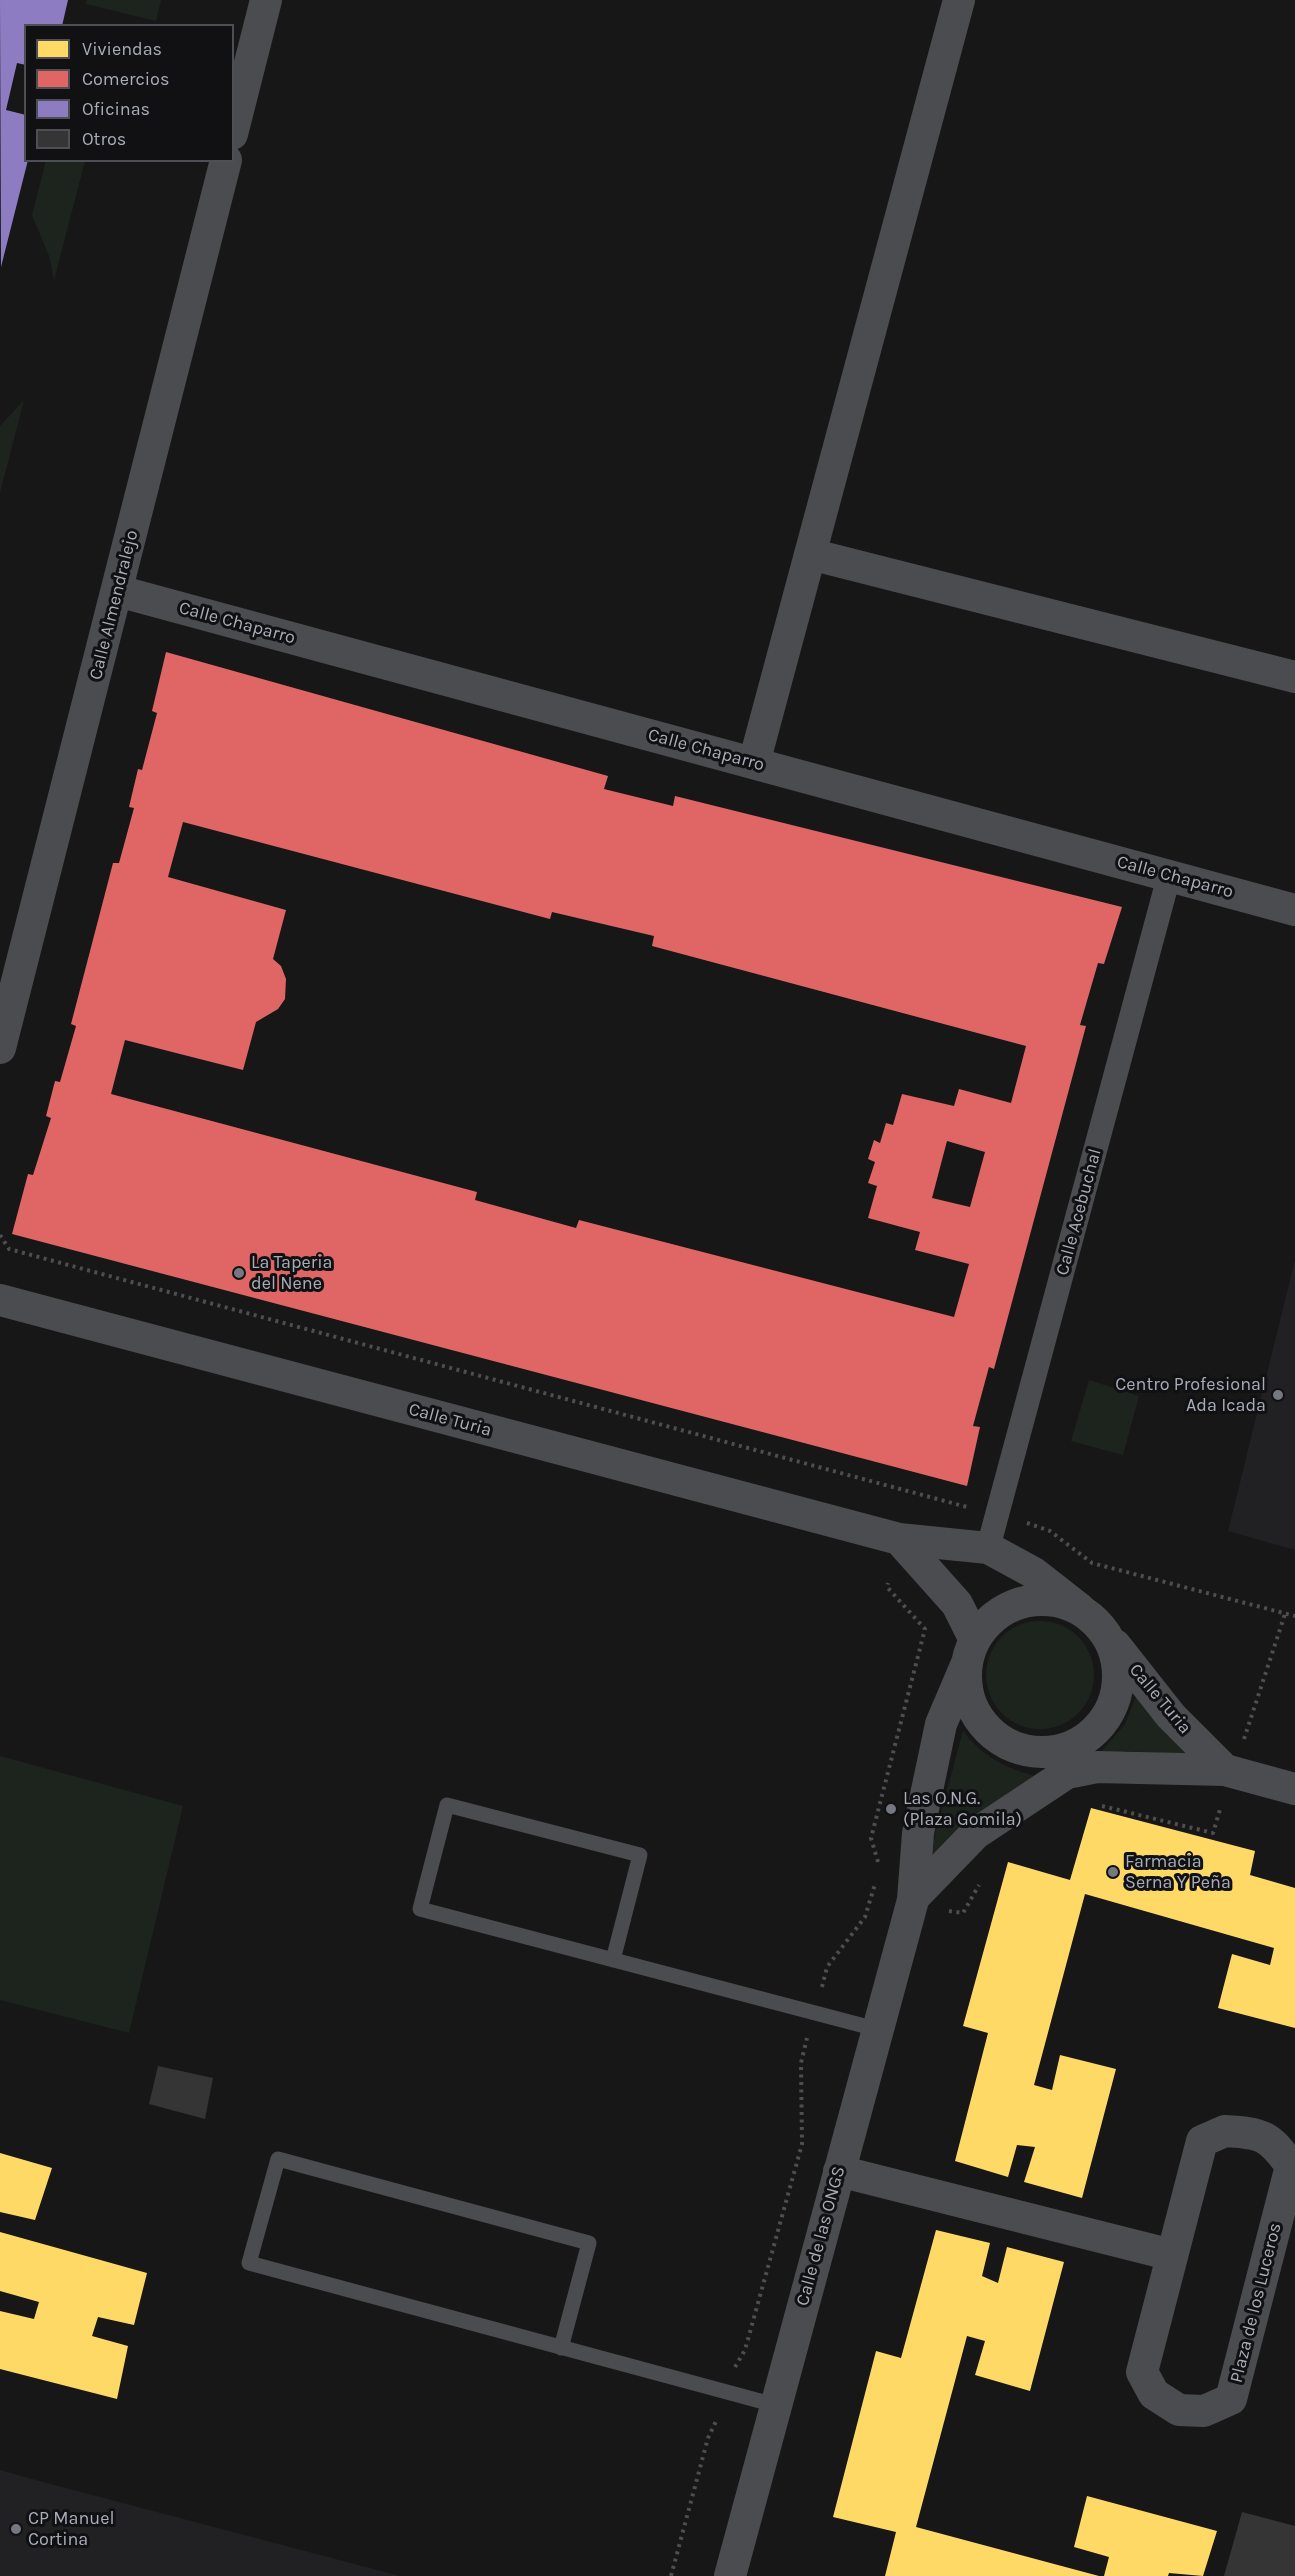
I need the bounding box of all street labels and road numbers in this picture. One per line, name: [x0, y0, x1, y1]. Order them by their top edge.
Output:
street label: Calle Almendralejo: [85, 528, 143, 682]
street label: Calle Chaparro: [176, 597, 298, 649]
street label: Calle Chaparro: [645, 724, 767, 776]
street label: Calle Chaparro: [1114, 851, 1236, 903]
street label: Calle Acebuchal: [1052, 1146, 1106, 1278]
street label: Calle Turia: [406, 1399, 494, 1441]
street label: Calle Turia: [1124, 1660, 1196, 1738]
street label: Calle de las ONGS: [792, 2164, 850, 2308]
street label: Plaza de los Luceros: [1226, 2221, 1286, 2385]

